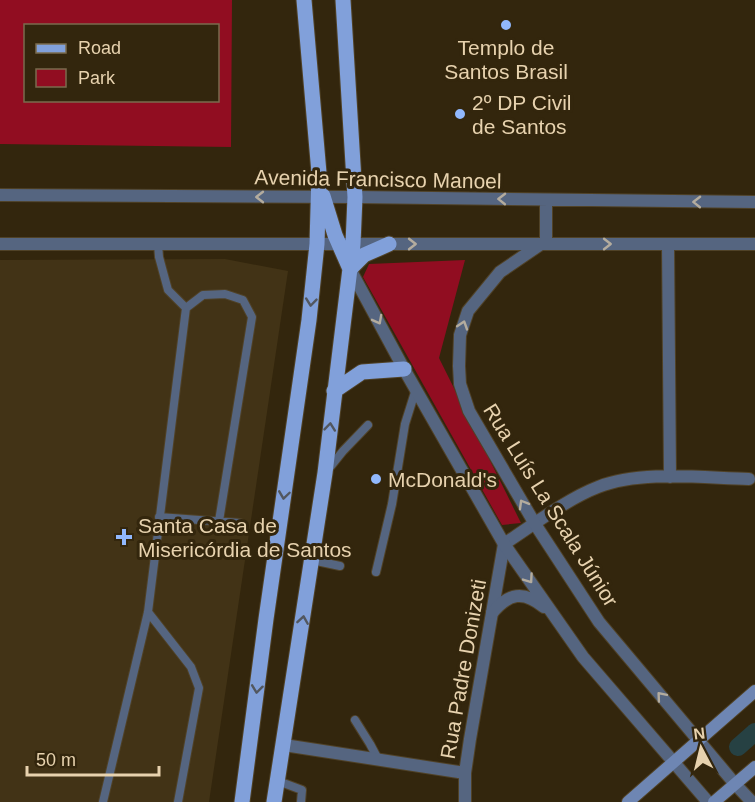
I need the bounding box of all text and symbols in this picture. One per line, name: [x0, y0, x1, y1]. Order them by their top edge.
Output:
marker: Templo de Santos Brasil: [499, 18, 513, 32]
legend: [24, 24, 219, 102]
place label: Templo de Santos Brasil: [444, 36, 568, 83]
text: Road: [78, 38, 121, 58]
text: Park: [78, 68, 116, 88]
place label: 2º DP Civil de Santos: [472, 91, 571, 138]
marker: 2º DP Civil de Santos: [453, 107, 467, 121]
street label: Avenida Francisco Manoel: [254, 165, 502, 193]
one-way arrow: [255, 191, 264, 203]
one-way arrow: [497, 193, 506, 206]
one-way arrow: [692, 196, 701, 208]
one-way arrow: [407, 238, 416, 250]
one-way arrow: [602, 238, 611, 250]
one-way arrow: [305, 298, 318, 307]
one-way arrow: [371, 314, 382, 324]
one-way arrow: [456, 320, 468, 331]
street label: Rua Luís La Scala Júnior: [479, 399, 623, 611]
one-way arrow: [323, 422, 336, 431]
place label: McDonald's: [388, 468, 497, 491]
marker: McDonald's: [369, 472, 383, 486]
one-way arrow: [278, 491, 290, 500]
one-way arrow: [519, 500, 530, 510]
place label: Santa Casa de Misericórdia de Santos: [138, 514, 352, 561]
marker: Santa Casa de Misericórdia de Santos: [115, 528, 133, 546]
one-way arrow: [522, 572, 533, 583]
street label: Rua Padre Donizeti: [436, 577, 490, 761]
one-way arrow: [296, 615, 308, 624]
one-way arrow: [251, 684, 264, 693]
one-way arrow: [657, 692, 668, 703]
north arrow: [671, 718, 731, 778]
text: N: [692, 724, 706, 743]
scale bar: [27, 739, 159, 777]
text: 50 m: [36, 750, 76, 770]

